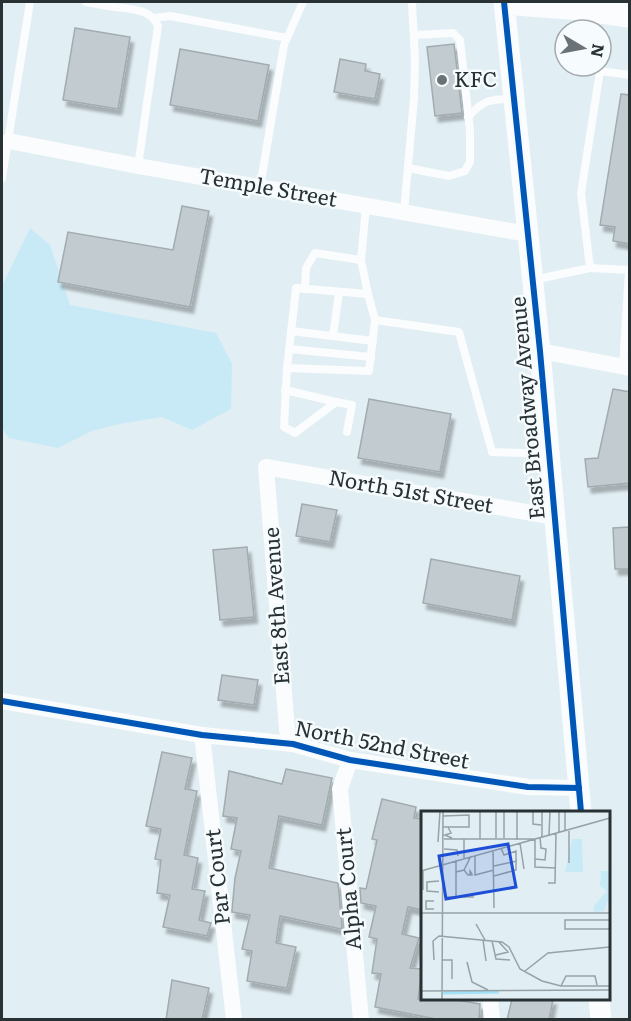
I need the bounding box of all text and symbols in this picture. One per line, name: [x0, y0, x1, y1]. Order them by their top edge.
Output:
north arrow: [553, 18, 613, 78]
text: N: [586, 42, 612, 59]
place label: KFC: [454, 62, 497, 93]
marker: KFC: [435, 73, 449, 87]
street label: Temple Street: [197, 158, 340, 213]
street label: East Broadway Avenue: [500, 295, 551, 521]
street label: North 51st Street: [327, 460, 497, 519]
street label: East 8th Avenue: [254, 526, 295, 686]
street label: North 52nd Street: [293, 710, 473, 775]
inset map: [421, 811, 610, 1000]
street label: Alpha Court: [326, 826, 367, 952]
street label: Par Court: [195, 827, 236, 927]

